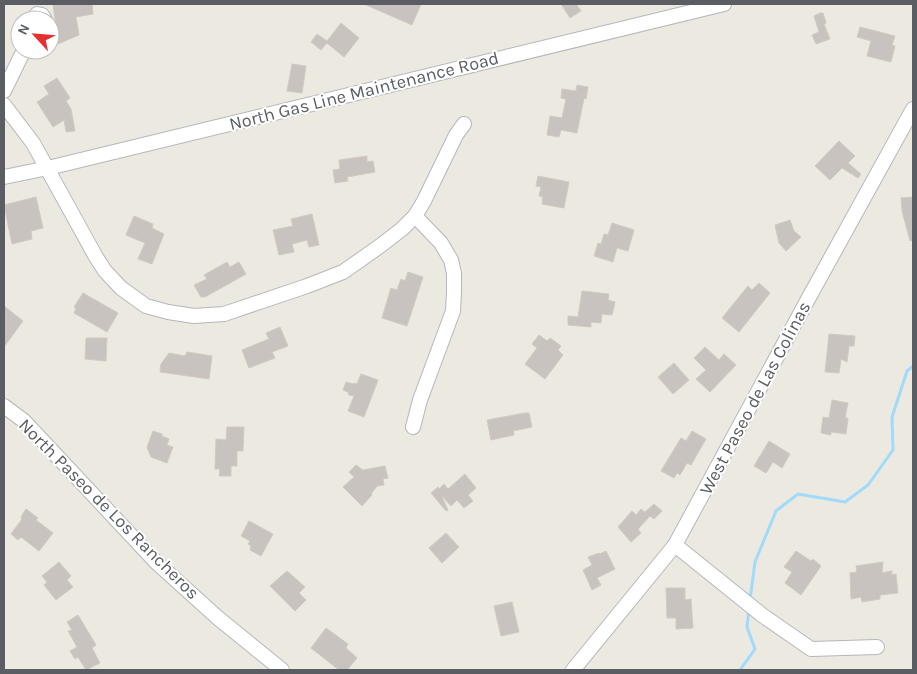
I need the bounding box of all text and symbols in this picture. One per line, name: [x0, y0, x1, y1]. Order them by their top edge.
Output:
north arrow: [10, 10, 60, 60]
text: N: [14, 21, 34, 38]
street label: North Gas Line Maintenance Road: [227, 47, 501, 135]
street label: West Paseo de Las Colinas: [695, 298, 815, 498]
street label: North Paseo de Los Rancheros: [14, 414, 204, 604]

